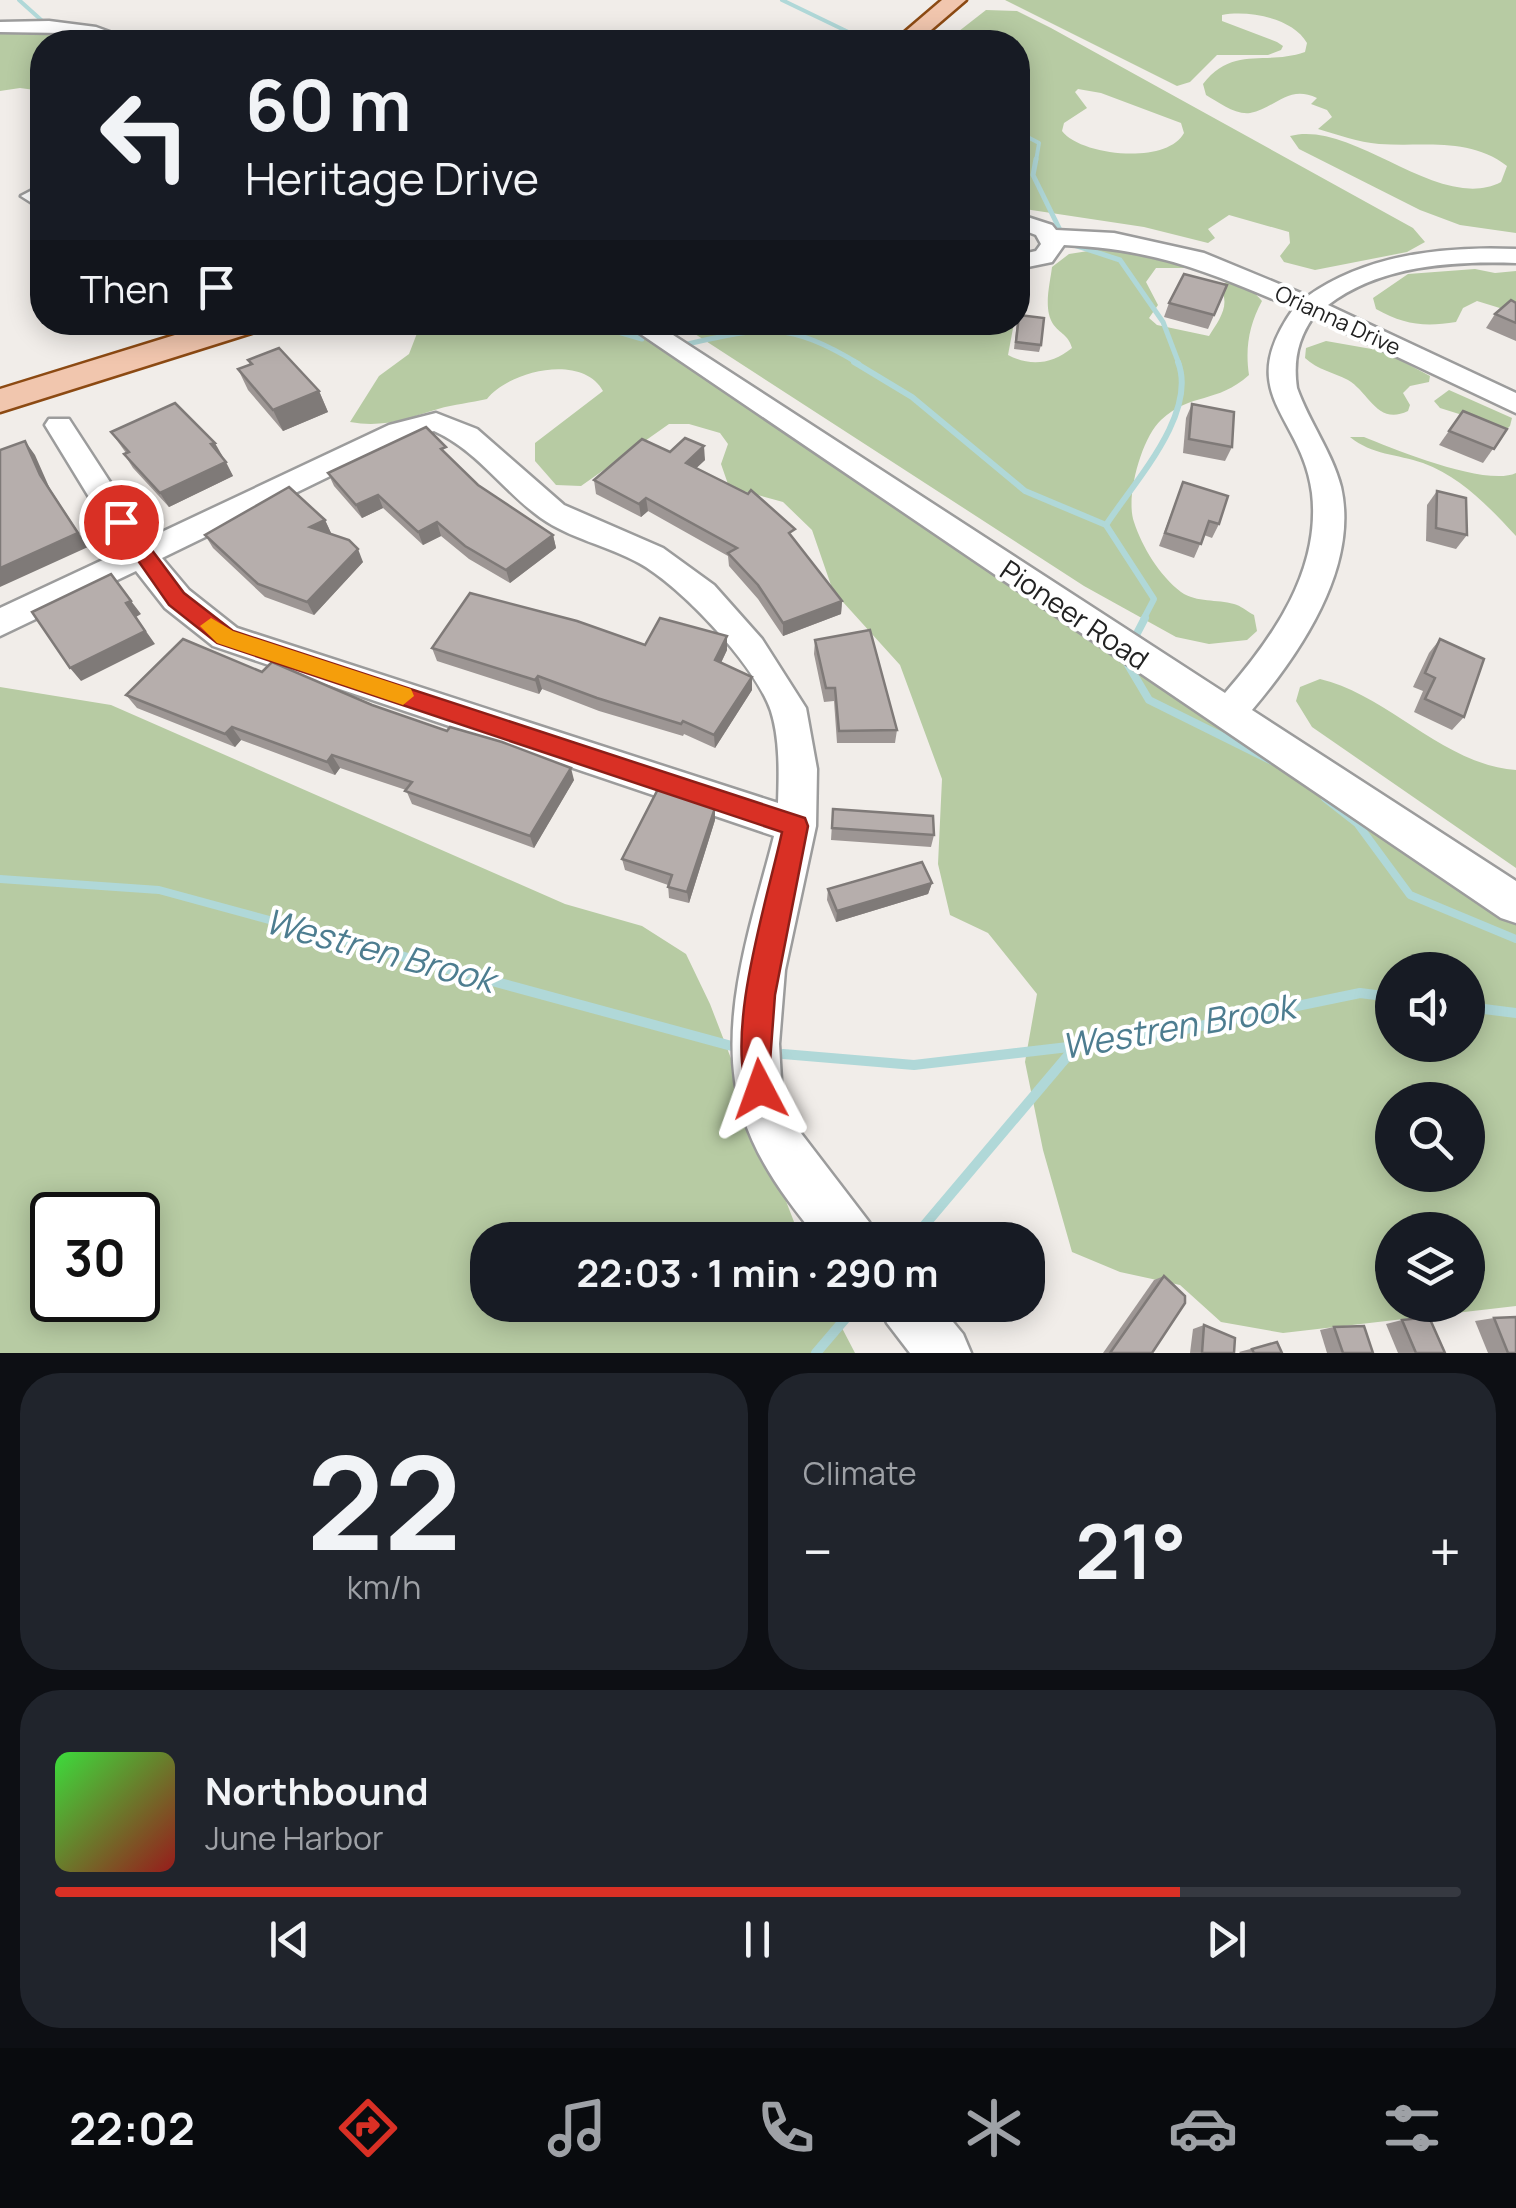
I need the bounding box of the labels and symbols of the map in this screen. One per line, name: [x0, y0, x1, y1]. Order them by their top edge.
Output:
street label: Orianna Drive: [1270, 278, 1406, 362]
pin: [79, 480, 164, 565]
street label: Pioneer Road: [993, 550, 1157, 678]
water label: Westren Brook: [260, 896, 505, 1005]
water label: Westren Brook: [1058, 981, 1303, 1070]
position arrow: [708, 1037, 812, 1141]
speed limit sign: 30: [30, 1192, 160, 1322]

